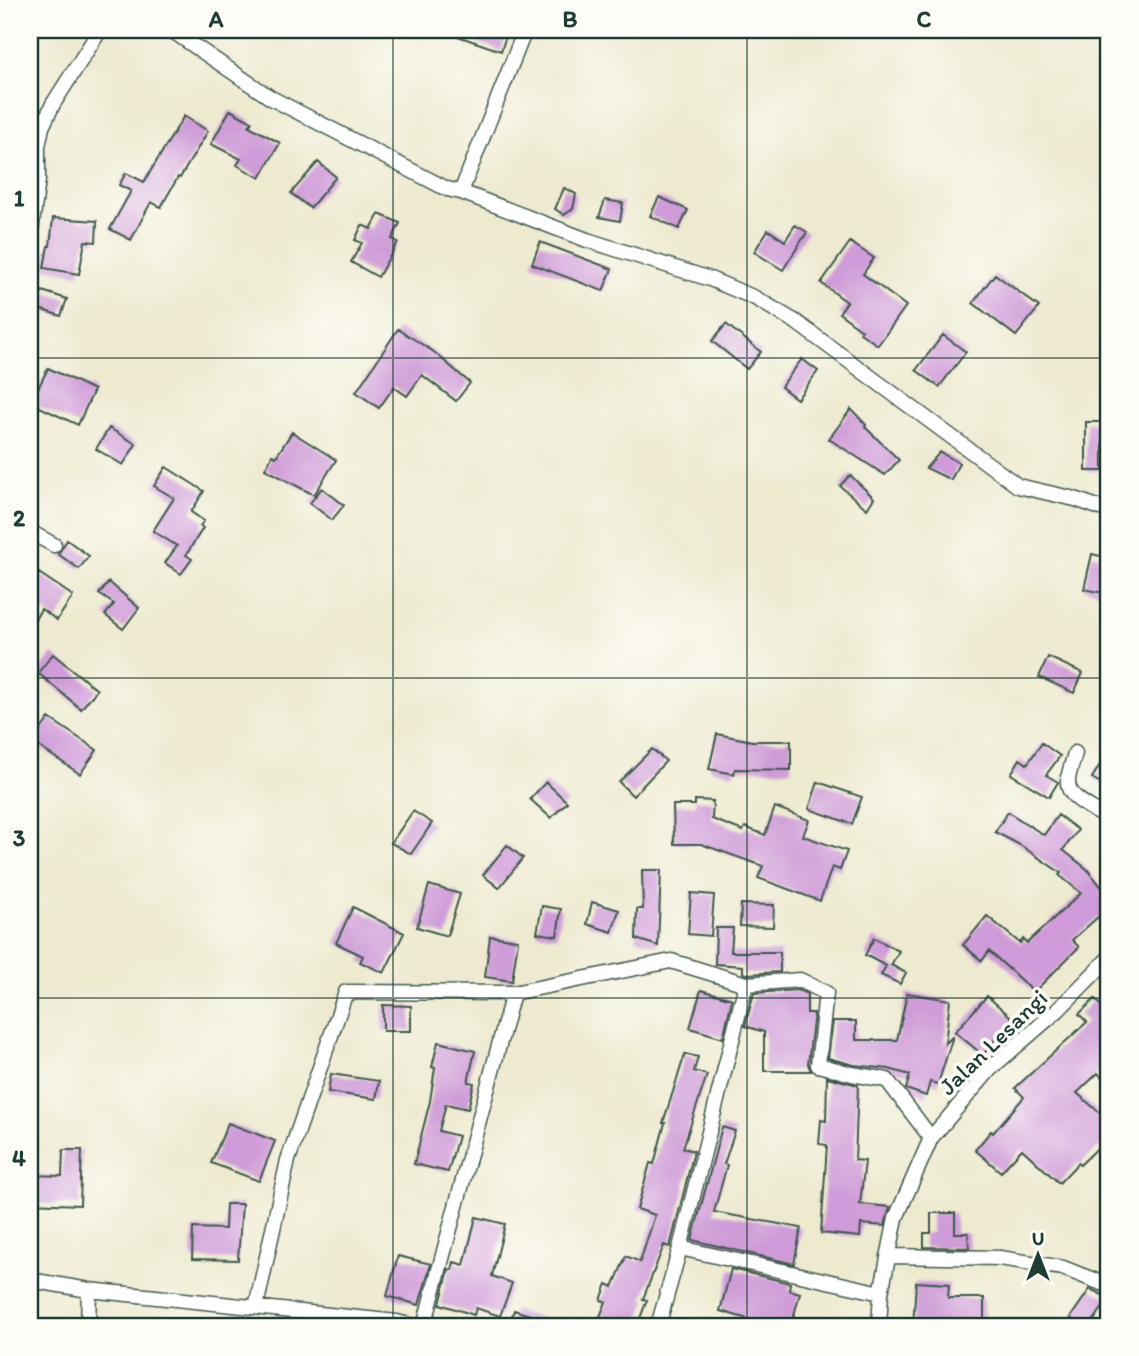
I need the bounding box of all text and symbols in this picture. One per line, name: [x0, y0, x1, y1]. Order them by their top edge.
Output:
text: A: [208, 5, 224, 33]
text: B: [563, 5, 578, 33]
text: C: [917, 5, 932, 33]
text: 1: [14, 184, 25, 212]
text: 2: [13, 504, 26, 532]
text: 3: [13, 824, 26, 852]
street label: Jalan Lesangi: [933, 983, 1053, 1101]
text: 4: [12, 1144, 26, 1172]
north arrow: [1002, 1220, 1072, 1290]
text: U: [1032, 1227, 1044, 1250]

